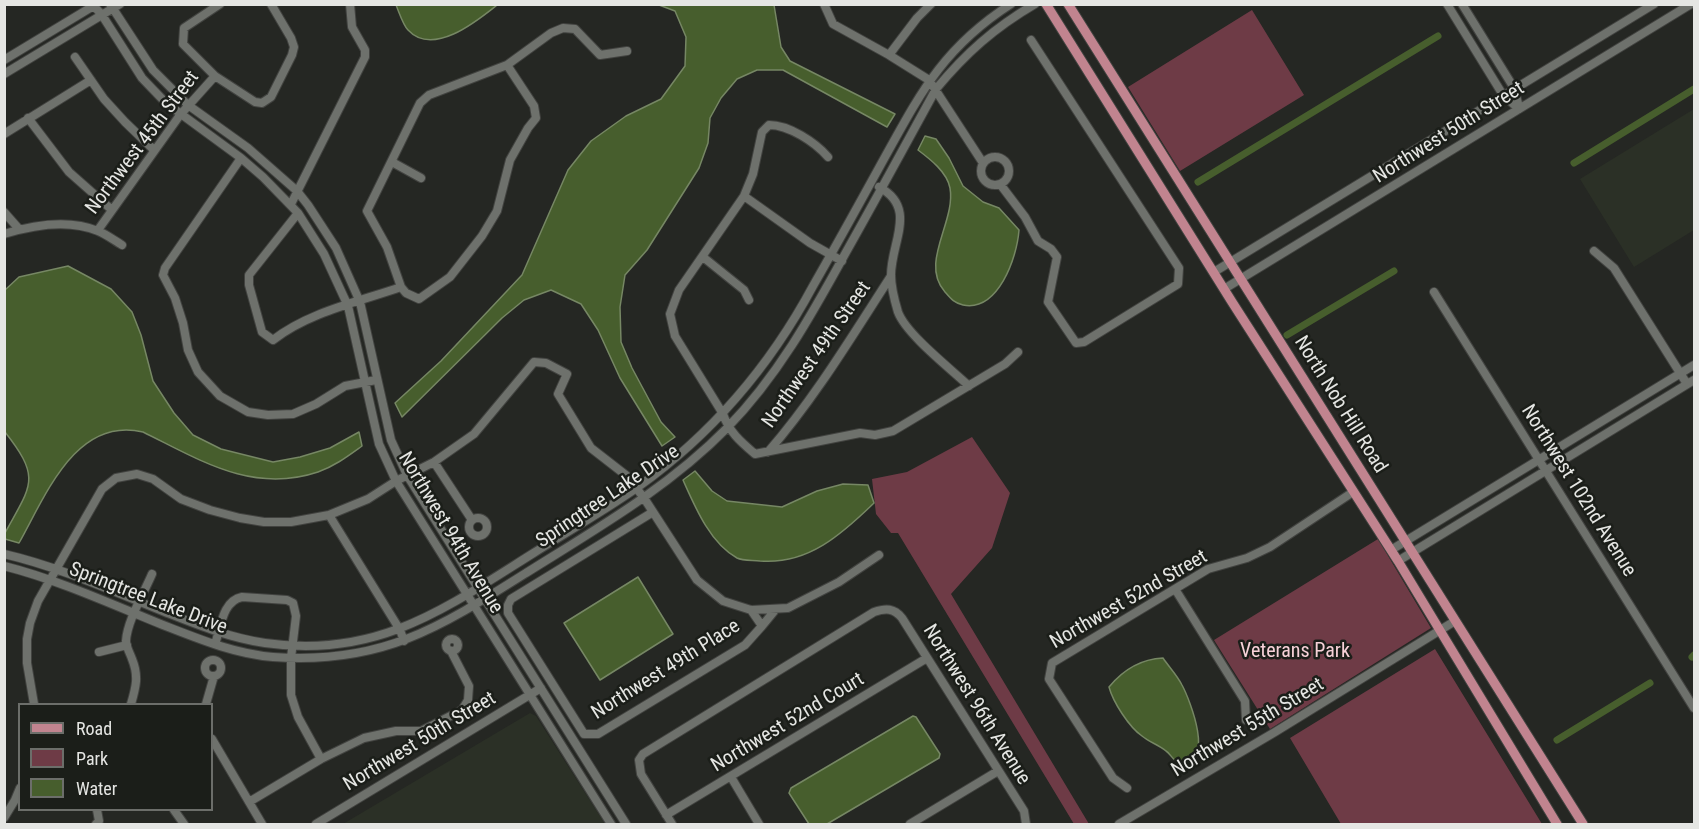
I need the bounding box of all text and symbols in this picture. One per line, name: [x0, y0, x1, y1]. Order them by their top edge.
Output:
street label: Northwest 45th Street: [81, 67, 205, 219]
street label: Northwest 50th Street: [1369, 77, 1529, 189]
street label: Northwest 49th Street: [757, 277, 877, 433]
street label: North Nob Hill Road: [1288, 332, 1392, 478]
street label: Northwest 102nd Avenue: [1515, 401, 1641, 581]
street label: Springtree Lake Drive: [532, 440, 684, 554]
street label: Northwest 94th Avenue: [392, 448, 508, 618]
street label: Northwest 52nd Street: [1046, 545, 1212, 655]
street label: Springtree Lake Drive: [66, 558, 230, 640]
street label: Northwest 49th Place: [587, 615, 745, 725]
street label: Northwest 96th Avenue: [917, 621, 1035, 789]
park label: Veterans Park: [1240, 640, 1350, 664]
street label: Northwest 52nd Court: [707, 668, 869, 778]
street label: Northwest 55th Street: [1168, 673, 1328, 783]
street label: Northwest 50th Street: [340, 687, 500, 797]
legend: [18, 703, 213, 811]
text: Road: [76, 718, 112, 739]
text: Park: [76, 748, 108, 769]
text: Water: [76, 778, 117, 799]

